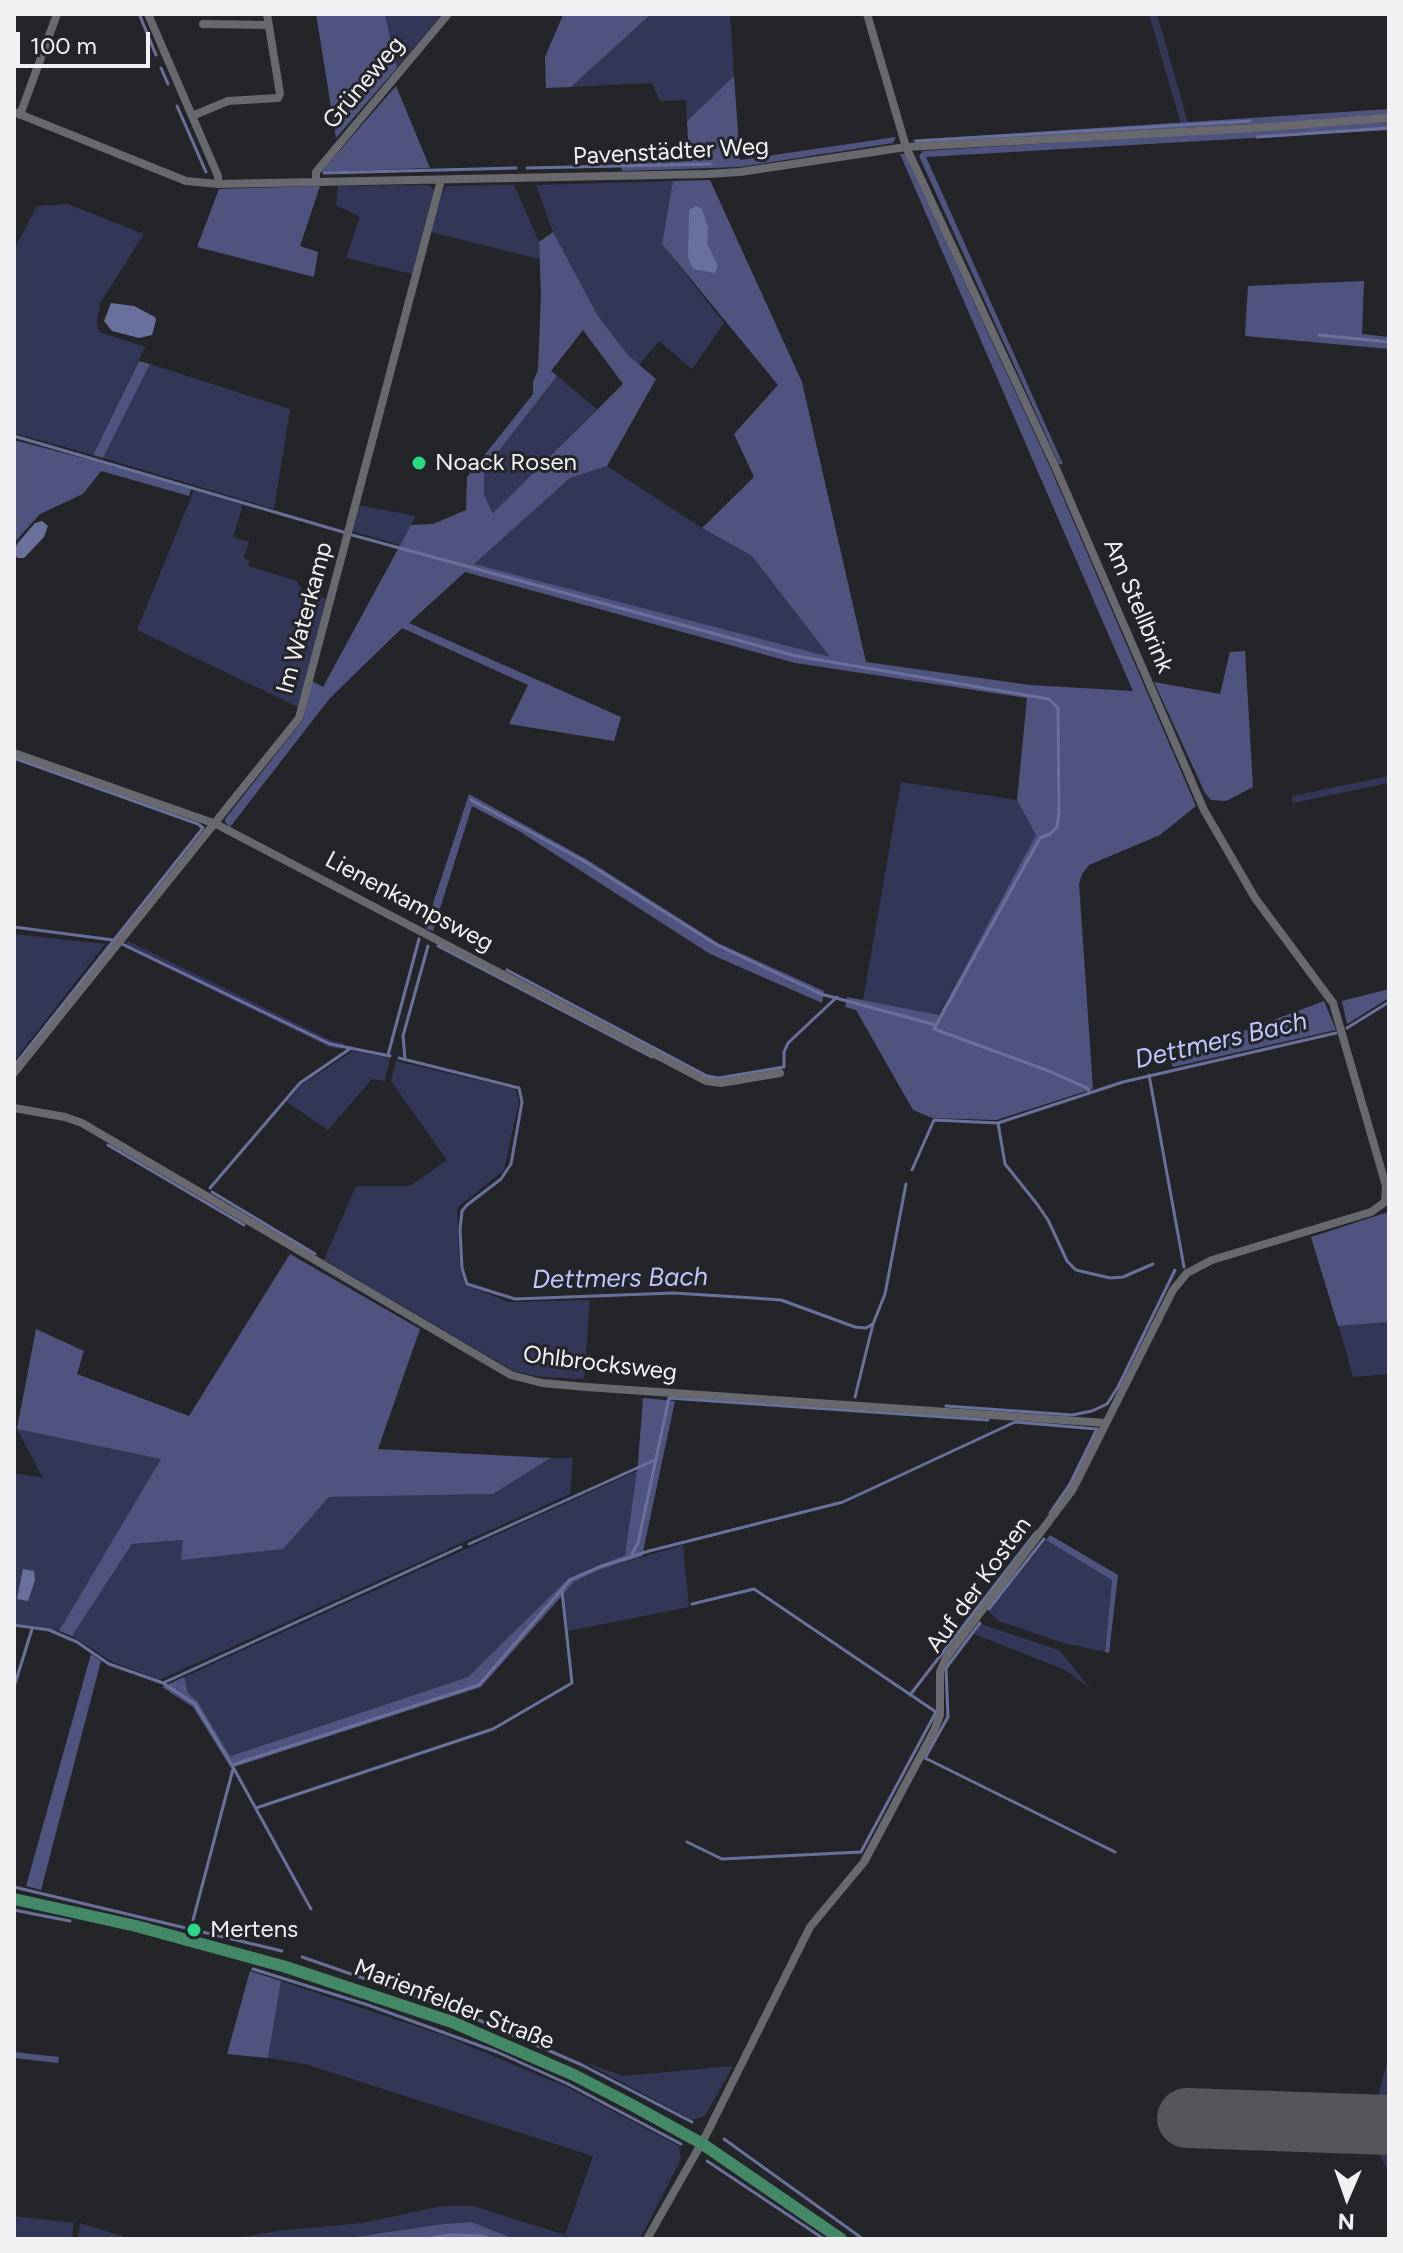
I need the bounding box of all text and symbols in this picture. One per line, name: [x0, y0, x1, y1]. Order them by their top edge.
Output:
scale bar: [20, 16, 154, 66]
text: 100 m: [30, 31, 97, 60]
street label: Grüneweg: [317, 31, 411, 135]
street label: Pavenstädter Weg: [572, 132, 770, 172]
place label: Noack Rosen: [435, 449, 577, 477]
marker: Noack Rosen: [410, 454, 428, 472]
street label: Am Stellbrink: [1097, 535, 1179, 677]
street label: Im Waterkamp: [271, 539, 339, 697]
street label: Lienenkampsweg: [320, 846, 498, 958]
water label: Dettmers Bach: [1132, 1006, 1310, 1076]
water label: Dettmers Bach: [532, 1262, 708, 1296]
street label: Ohlbrocksweg: [521, 1340, 679, 1388]
street label: Auf der Kosten: [920, 1512, 1038, 1658]
place label: Mertens: [210, 1916, 298, 1944]
marker: Mertens: [185, 1921, 203, 1939]
street label: Marienfelder Straße: [350, 1954, 558, 2056]
north arrow: [1307, 2157, 1387, 2237]
text: N: [1337, 2208, 1355, 2235]

